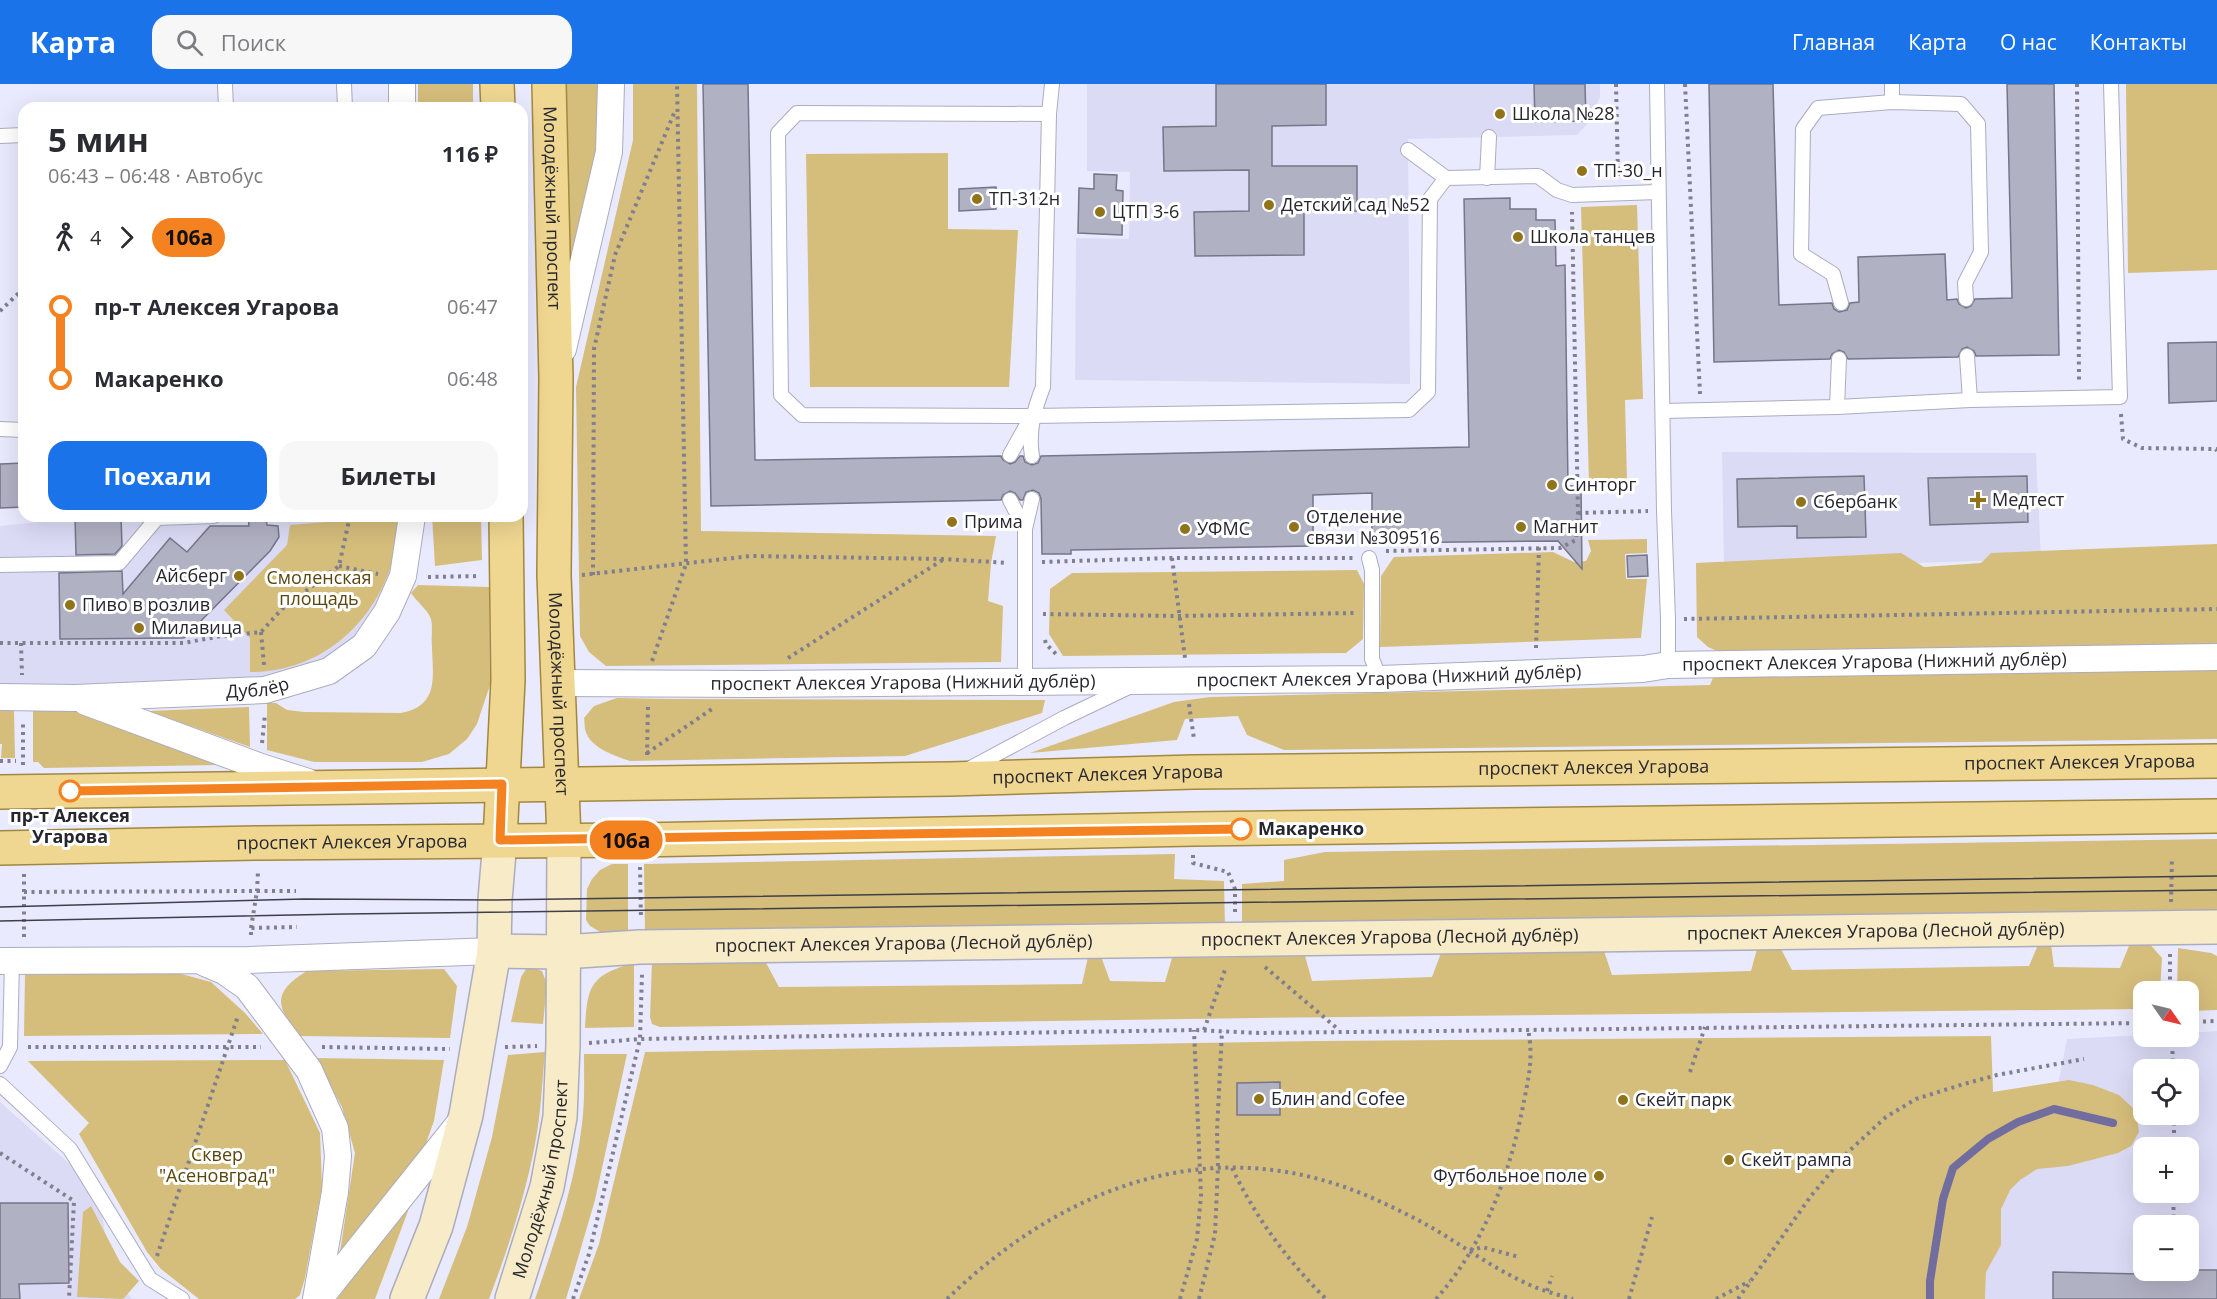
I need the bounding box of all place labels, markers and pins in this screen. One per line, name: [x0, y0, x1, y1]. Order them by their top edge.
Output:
place label: Школа №28: [1512, 101, 1615, 125]
marker: Школа №28: [1493, 107, 1507, 121]
place label: ТП-30_н: [1594, 158, 1663, 182]
marker: ТП-30_н: [1575, 164, 1589, 178]
place label: ТП-312н: [989, 186, 1060, 210]
marker: ТП-312н: [970, 192, 984, 206]
place label: Детский сад №52: [1281, 192, 1430, 216]
marker: Детский сад №52: [1262, 198, 1276, 212]
place label: ЦТП 3-6: [1112, 199, 1179, 223]
marker: ЦТП 3-6: [1093, 205, 1107, 219]
place label: Школа танцев: [1530, 224, 1655, 248]
marker: Школа танцев: [1511, 230, 1525, 244]
place label: Синторг: [1564, 472, 1636, 496]
marker: Синторг: [1545, 478, 1559, 492]
place label: Медтест: [1992, 487, 2065, 511]
place label: Сбербанк: [1813, 489, 1898, 513]
marker: Медтест: [1969, 491, 1987, 509]
marker: Сбербанк: [1794, 495, 1808, 509]
place label: Отделение связи №309516: [1306, 504, 1440, 549]
place label: Прима: [964, 509, 1023, 533]
place label: Магнит: [1533, 514, 1599, 538]
marker: Прима: [945, 515, 959, 529]
place label: УФМС: [1197, 516, 1250, 540]
marker: Отделение связи №309516: [1287, 520, 1301, 534]
marker: Магнит: [1514, 520, 1528, 534]
marker: УФМС: [1178, 522, 1192, 536]
place label: Айсберг: [156, 563, 227, 587]
marker: Айсберг: [232, 569, 246, 583]
place label: Пиво в розлив: [82, 592, 210, 616]
marker: Пиво в розлив: [63, 598, 77, 612]
place label: Милавица: [151, 615, 242, 639]
marker: Милавица: [132, 621, 146, 635]
marker: пр-т Алексея Угарова: [59, 780, 81, 802]
place label: пр-т Алексея Угарова: [10, 803, 130, 848]
place label: Макаренко: [1258, 816, 1364, 840]
marker: Макаренко: [1230, 818, 1252, 840]
place label: Блин and Cofee: [1271, 1086, 1405, 1110]
place label: Скейт парк: [1635, 1087, 1733, 1111]
marker: Блин and Cofee: [1252, 1092, 1266, 1106]
marker: Скейт парк: [1616, 1093, 1630, 1107]
place label: Скейт рампа: [1741, 1147, 1852, 1171]
marker: Скейт рампа: [1722, 1153, 1736, 1167]
place label: Футбольное поле: [1433, 1163, 1587, 1187]
marker: Футбольное поле: [1592, 1169, 1606, 1183]

